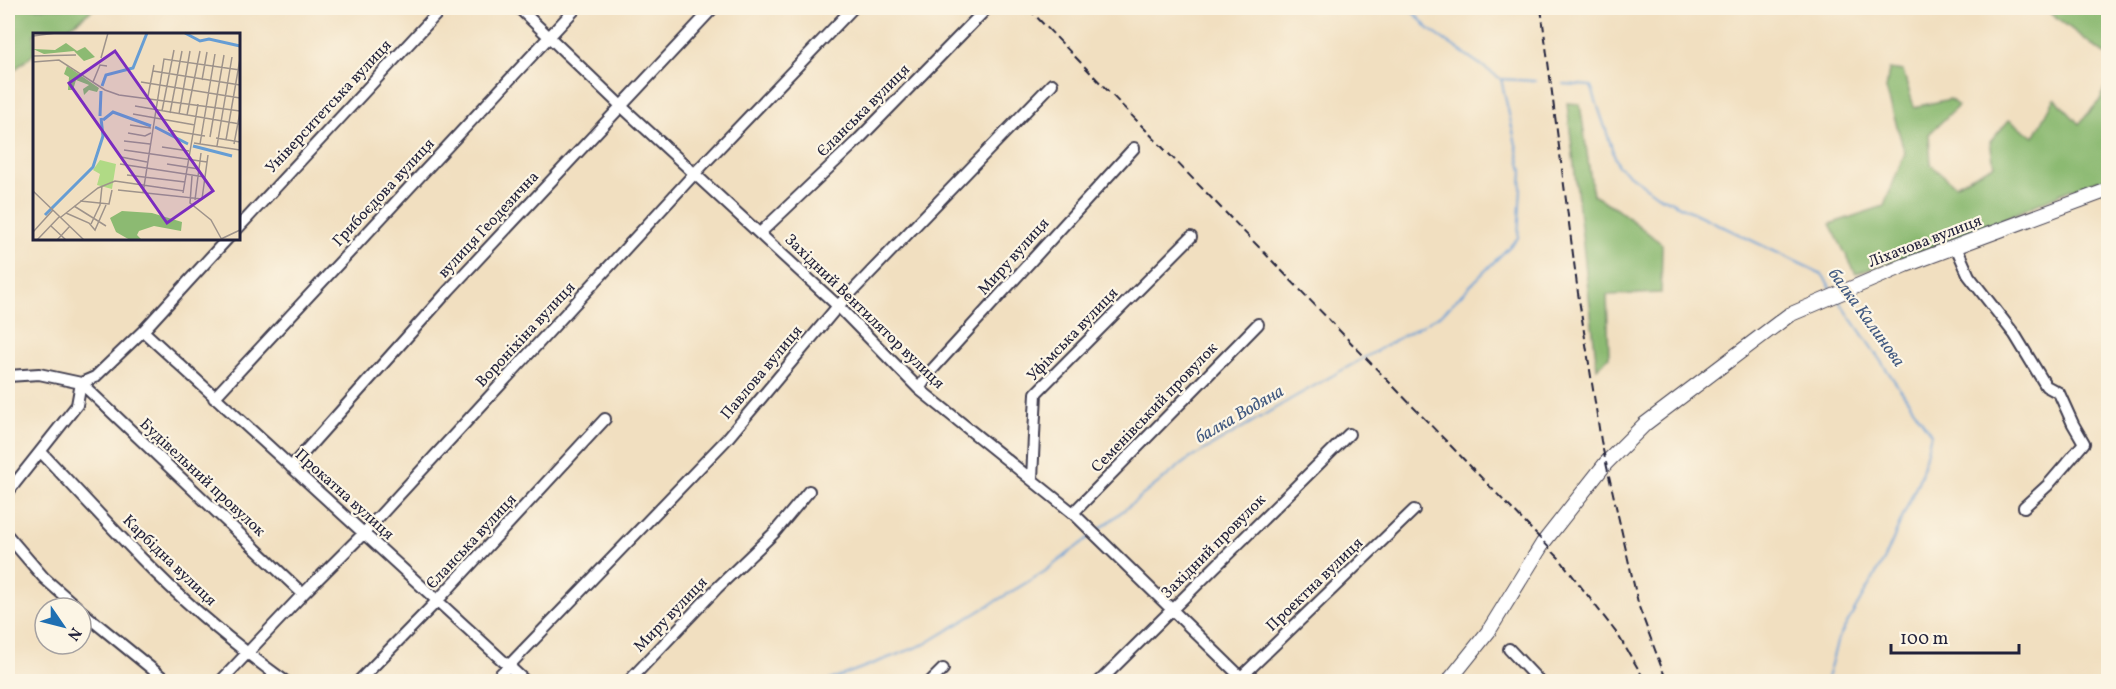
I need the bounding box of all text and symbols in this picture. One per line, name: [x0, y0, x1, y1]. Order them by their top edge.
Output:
inset map: [33, 33, 240, 240]
street label: Університетська вулиця: [261, 35, 397, 179]
street label: Єланська вулиця: [813, 60, 915, 162]
street label: Грибоєдова вулиця: [328, 134, 440, 252]
street label: вулиця Геодезична: [434, 167, 545, 283]
street label: Ліхачова вулиця: [1865, 210, 1985, 274]
street label: Миру вулиця: [973, 213, 1055, 301]
street label: Західний Вентилятор вулиця: [779, 229, 949, 395]
water label: балка Калинова: [1822, 263, 1910, 373]
street label: Вороніхіна вулиця: [471, 277, 581, 393]
street label: Уфімська вулиця: [1022, 283, 1124, 387]
street label: Павлова вулиця: [716, 321, 808, 425]
street label: Семенівський провулок: [1087, 338, 1224, 478]
water label: балка Водяна: [1191, 379, 1289, 451]
street label: Будівельний провулок: [134, 414, 270, 543]
street label: Прокатна вулиця: [290, 444, 398, 546]
street label: Єланська вулиця: [422, 489, 522, 595]
street label: Західний провулок: [1157, 489, 1272, 604]
street label: Карбідна вулиця: [117, 510, 221, 612]
street label: Проектна вулиця: [1262, 533, 1368, 637]
street label: Миру вулиця: [629, 572, 713, 658]
north arrow: [33, 596, 93, 656]
scale bar: [1891, 617, 2018, 655]
text: N: [61, 622, 86, 645]
text: 100 m: [1900, 627, 1949, 652]

